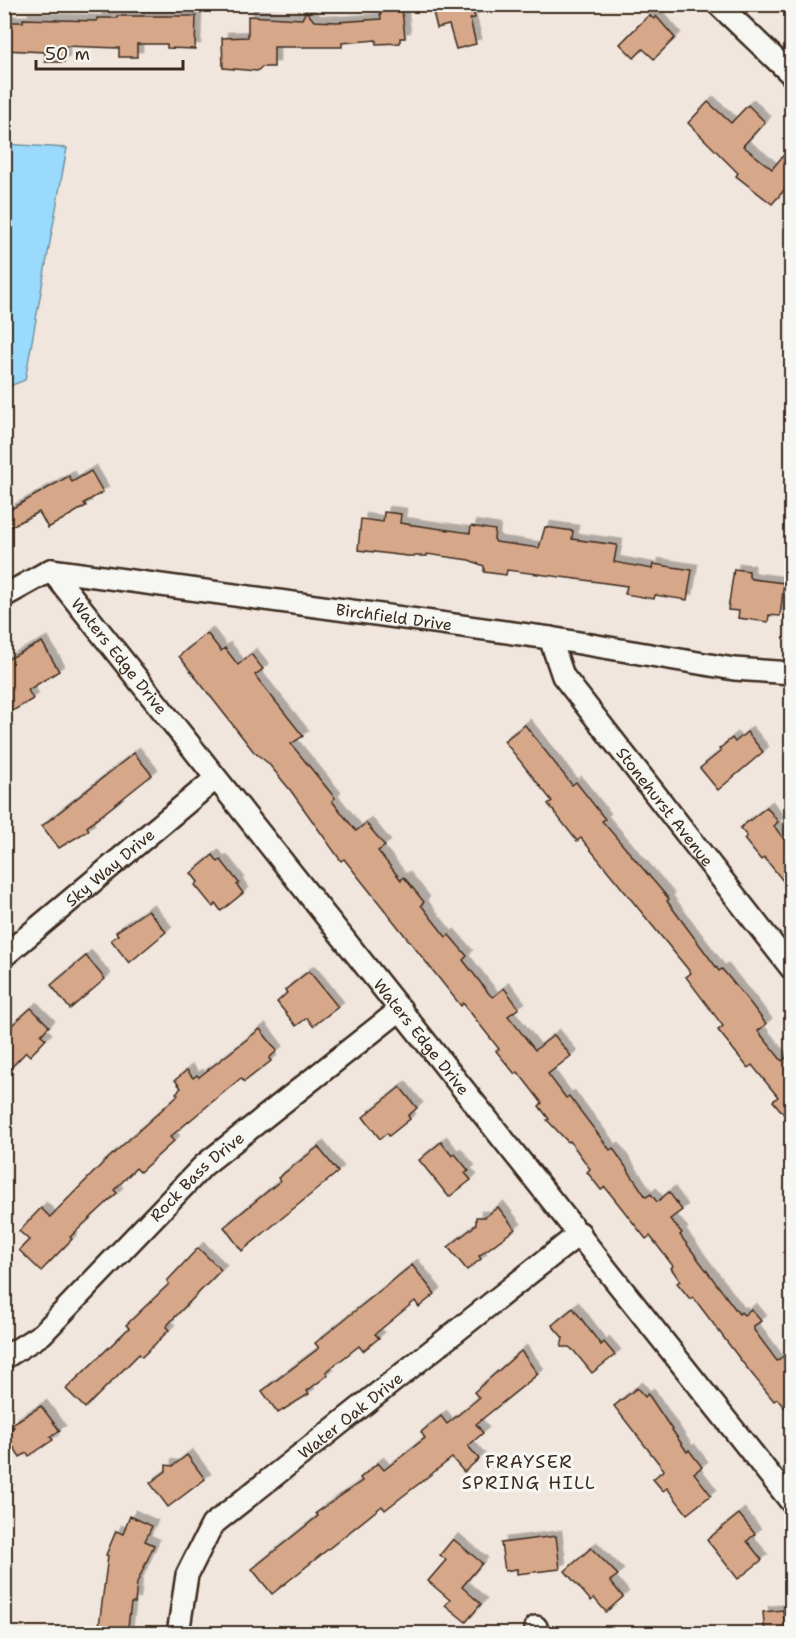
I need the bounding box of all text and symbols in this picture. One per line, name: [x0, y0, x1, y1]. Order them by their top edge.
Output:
scale bar: [36, 33, 183, 71]
text: 50 m: [45, 42, 90, 66]
street label: Waters Edge Drive: [67, 594, 172, 719]
street label: Birchfield Drive: [335, 598, 453, 635]
street label: Stonehurst Avenue: [612, 743, 718, 871]
street label: Sky Way Drive: [61, 824, 159, 911]
street label: Waters Edge Drive: [369, 974, 474, 1099]
street label: Rock Bass Drive: [145, 1127, 248, 1226]
street label: Water Oak Drive: [293, 1367, 407, 1463]
district label: FRAYSER SPRING HILL: [462, 1450, 596, 1495]

